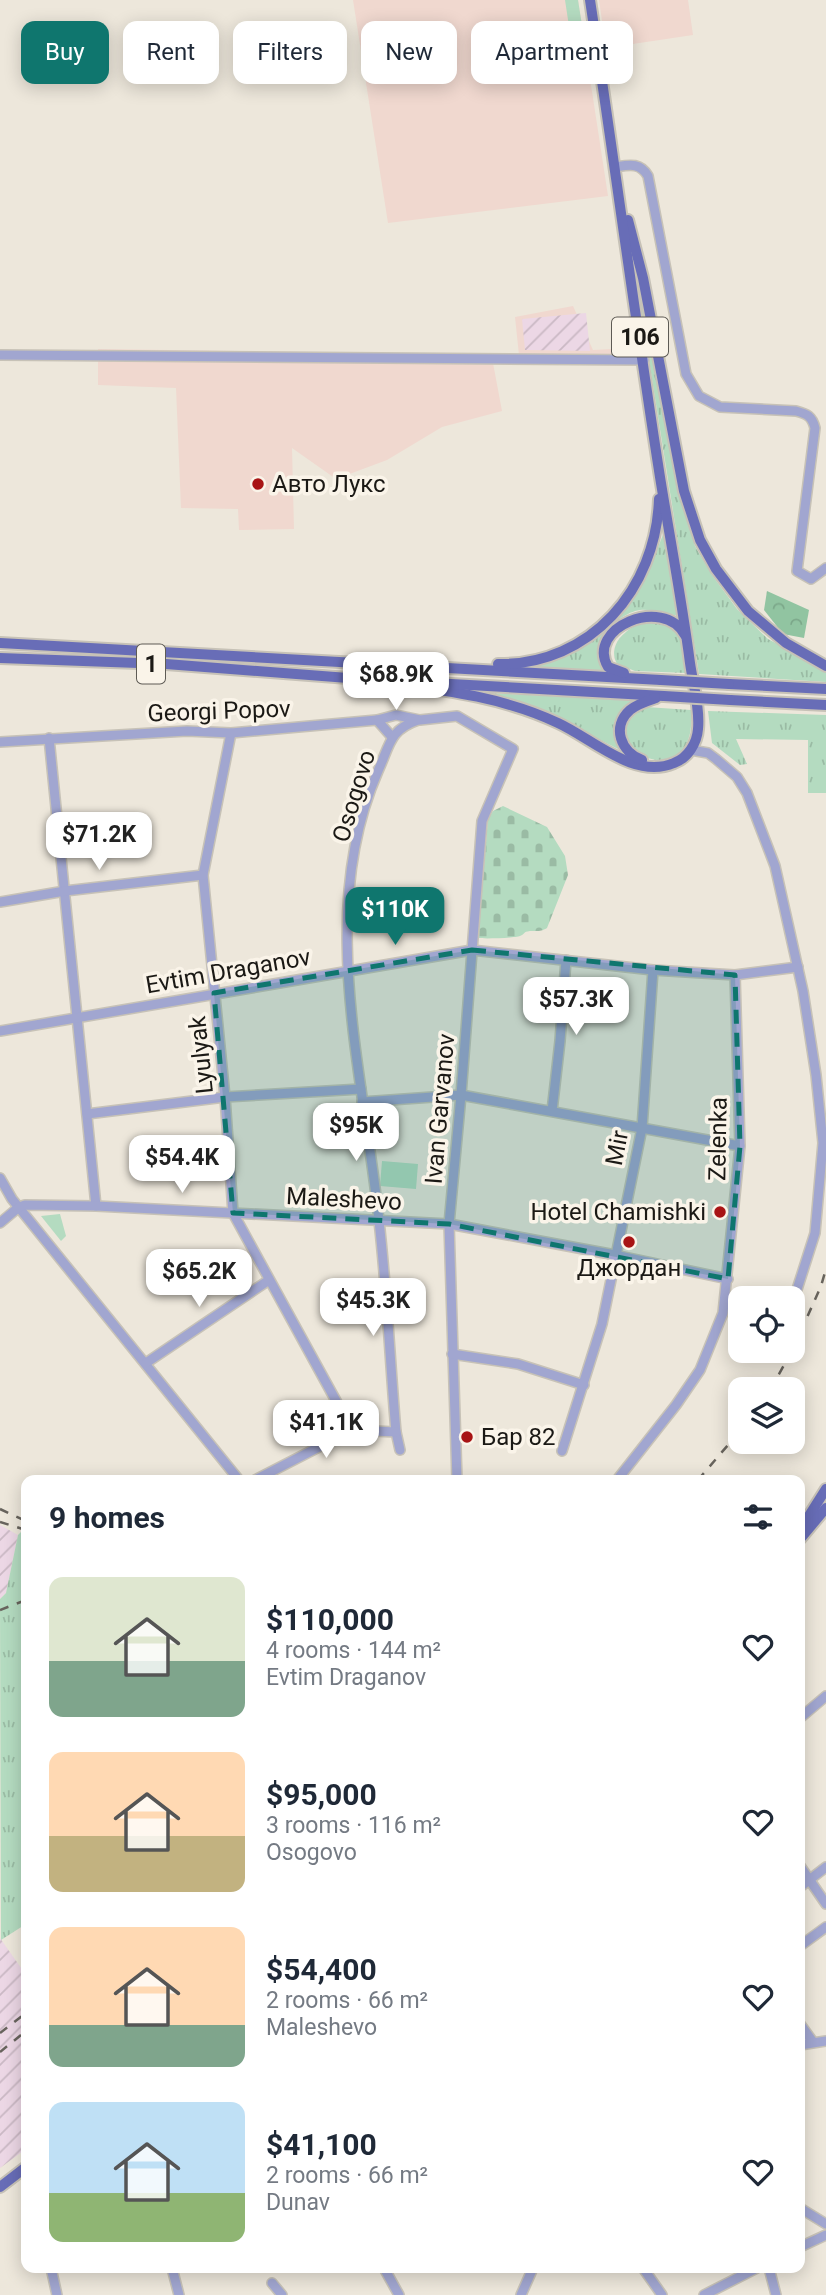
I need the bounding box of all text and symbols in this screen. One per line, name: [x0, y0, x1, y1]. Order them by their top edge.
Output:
chip: Buy: [21, 21, 109, 84]
chip: Rent: [123, 21, 219, 84]
chip: Filters: [233, 21, 347, 84]
chip: New: [361, 21, 457, 84]
chip: Apartment: [471, 21, 633, 84]
road number: 106: [612, 318, 668, 356]
place label: Авто Лукс: [272, 470, 386, 498]
marker: Авто Лукс: [250, 476, 266, 492]
road number: 1: [137, 644, 165, 684]
pin: $68.9K: [339, 652, 453, 712]
text: $68.9K: [359, 661, 433, 688]
street label: Georgi Popov: [147, 694, 291, 727]
street label: Osogovo: [327, 747, 381, 845]
pin: $71.2K: [42, 812, 156, 872]
text: $71.2K: [62, 821, 136, 848]
pin: $110K: [346, 888, 444, 947]
text: $110K: [361, 896, 429, 923]
street label: Evtim Draganov: [143, 943, 313, 999]
pin: $57.3K: [519, 978, 633, 1037]
text: $57.3K: [539, 986, 613, 1013]
street label: Lyulyak: [183, 1014, 219, 1095]
street label: Ivan Garvanov: [419, 1032, 461, 1185]
street label: Zelenka: [703, 1097, 733, 1181]
pin: $95K: [315, 1104, 397, 1163]
text: $95K: [329, 1112, 383, 1139]
street label: Mir: [600, 1128, 634, 1168]
pin: $54.4K: [125, 1136, 239, 1195]
text: $54.4K: [145, 1144, 219, 1171]
street label: Maleshevo: [285, 1182, 403, 1216]
place label: Hotel Chamishki: [530, 1198, 706, 1226]
marker: Hotel Chamishki: [712, 1204, 728, 1220]
marker: Джордан: [621, 1234, 637, 1250]
pin: $65.2K: [142, 1250, 256, 1309]
place label: Джордан: [577, 1254, 681, 1282]
text: $65.2K: [162, 1258, 236, 1285]
pin: $45.3K: [316, 1278, 430, 1338]
map controls: [728, 1286, 805, 1454]
button: locate: [728, 1286, 805, 1363]
text: $45.3K: [336, 1287, 410, 1314]
button: layers: [728, 1377, 805, 1454]
pin: $41.1K: [269, 1400, 383, 1460]
text: $41.1K: [289, 1409, 363, 1436]
place label: Бар 82: [481, 1423, 556, 1451]
marker: Бар 82: [459, 1429, 475, 1445]
icon: filters: [739, 1498, 777, 1536]
text: 9 homes: [49, 1500, 165, 1535]
text: $110,000: [266, 1602, 394, 1637]
icon: home: [105, 1605, 189, 1689]
icon: heart: [739, 1628, 777, 1666]
text: 4 rooms · 144 m²: [266, 1637, 441, 1664]
text: Evtim Draganov: [266, 1664, 426, 1691]
text: $95,000: [266, 1777, 377, 1812]
icon: home: [105, 1780, 189, 1864]
icon: heart: [739, 1803, 777, 1841]
text: 3 rooms · 116 m²: [266, 1812, 441, 1839]
text: Osogovo: [266, 1839, 357, 1866]
text: $54,400: [266, 1952, 377, 1987]
icon: home: [105, 1955, 189, 2039]
icon: heart: [739, 1978, 777, 2016]
text: 2 rooms · 66 m²: [266, 1987, 428, 2014]
text: Maleshevo: [266, 2014, 377, 2041]
text: $41,100: [266, 2127, 377, 2162]
icon: home: [105, 2130, 189, 2214]
icon: heart: [739, 2153, 777, 2191]
text: 2 rooms · 66 m²: [266, 2162, 428, 2189]
text: Dunav: [266, 2189, 330, 2216]

